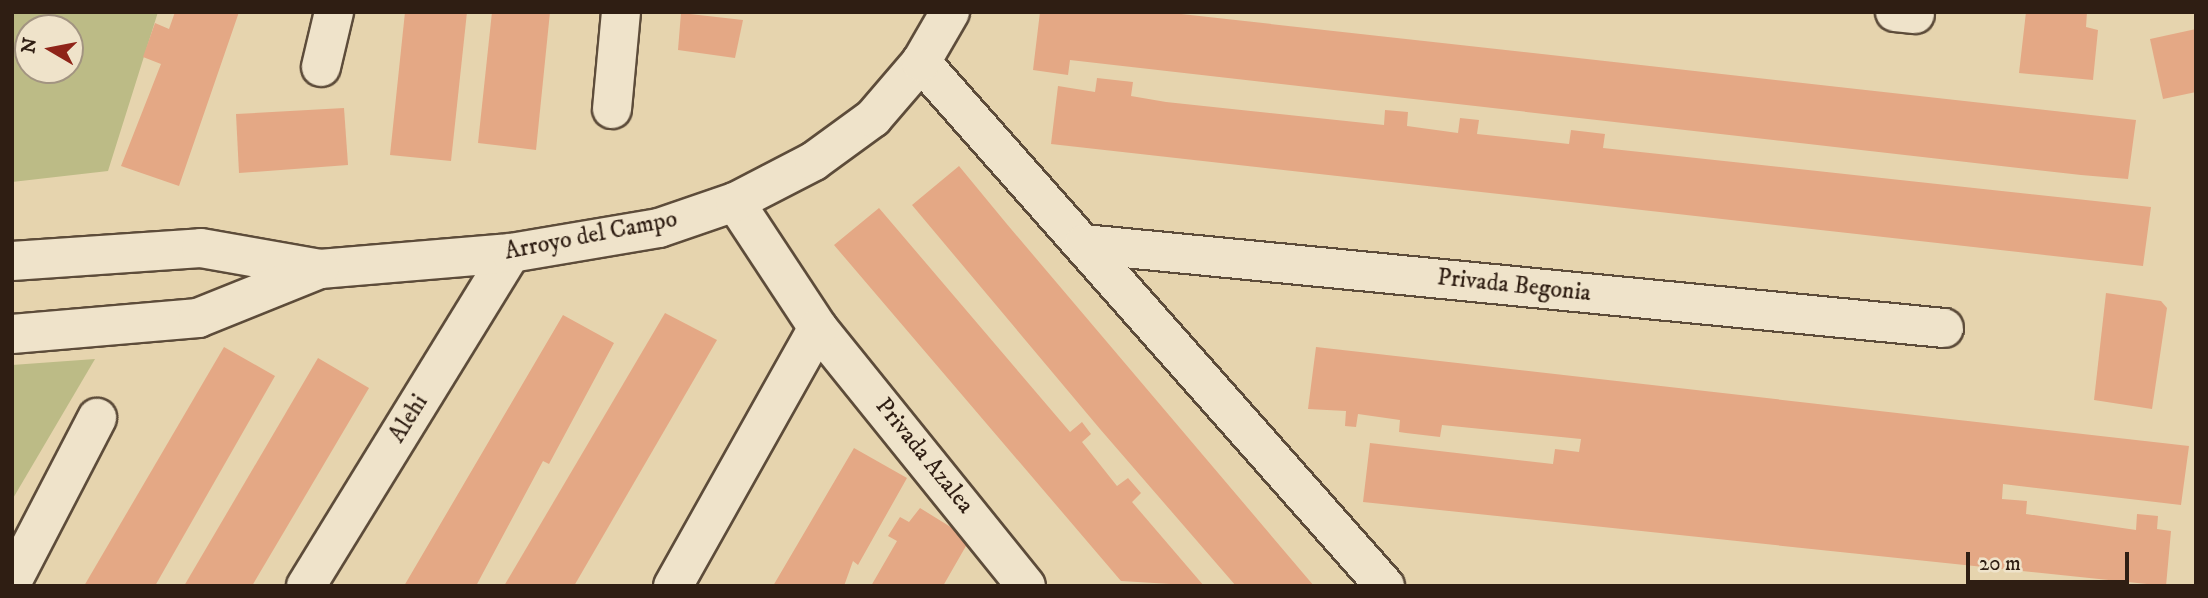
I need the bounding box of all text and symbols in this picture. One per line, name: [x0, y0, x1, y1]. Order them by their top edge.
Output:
north arrow: [14, 14, 84, 84]
text: N: [17, 36, 42, 55]
street label: Arroyo del Campo: [502, 205, 680, 267]
street label: Privada Begonia: [1436, 264, 1592, 308]
street label: Alehi: [383, 390, 435, 448]
street label: Privada Azalea: [869, 392, 979, 520]
scale bar: [1970, 538, 2133, 582]
text: 20 m: [1979, 551, 2021, 577]

